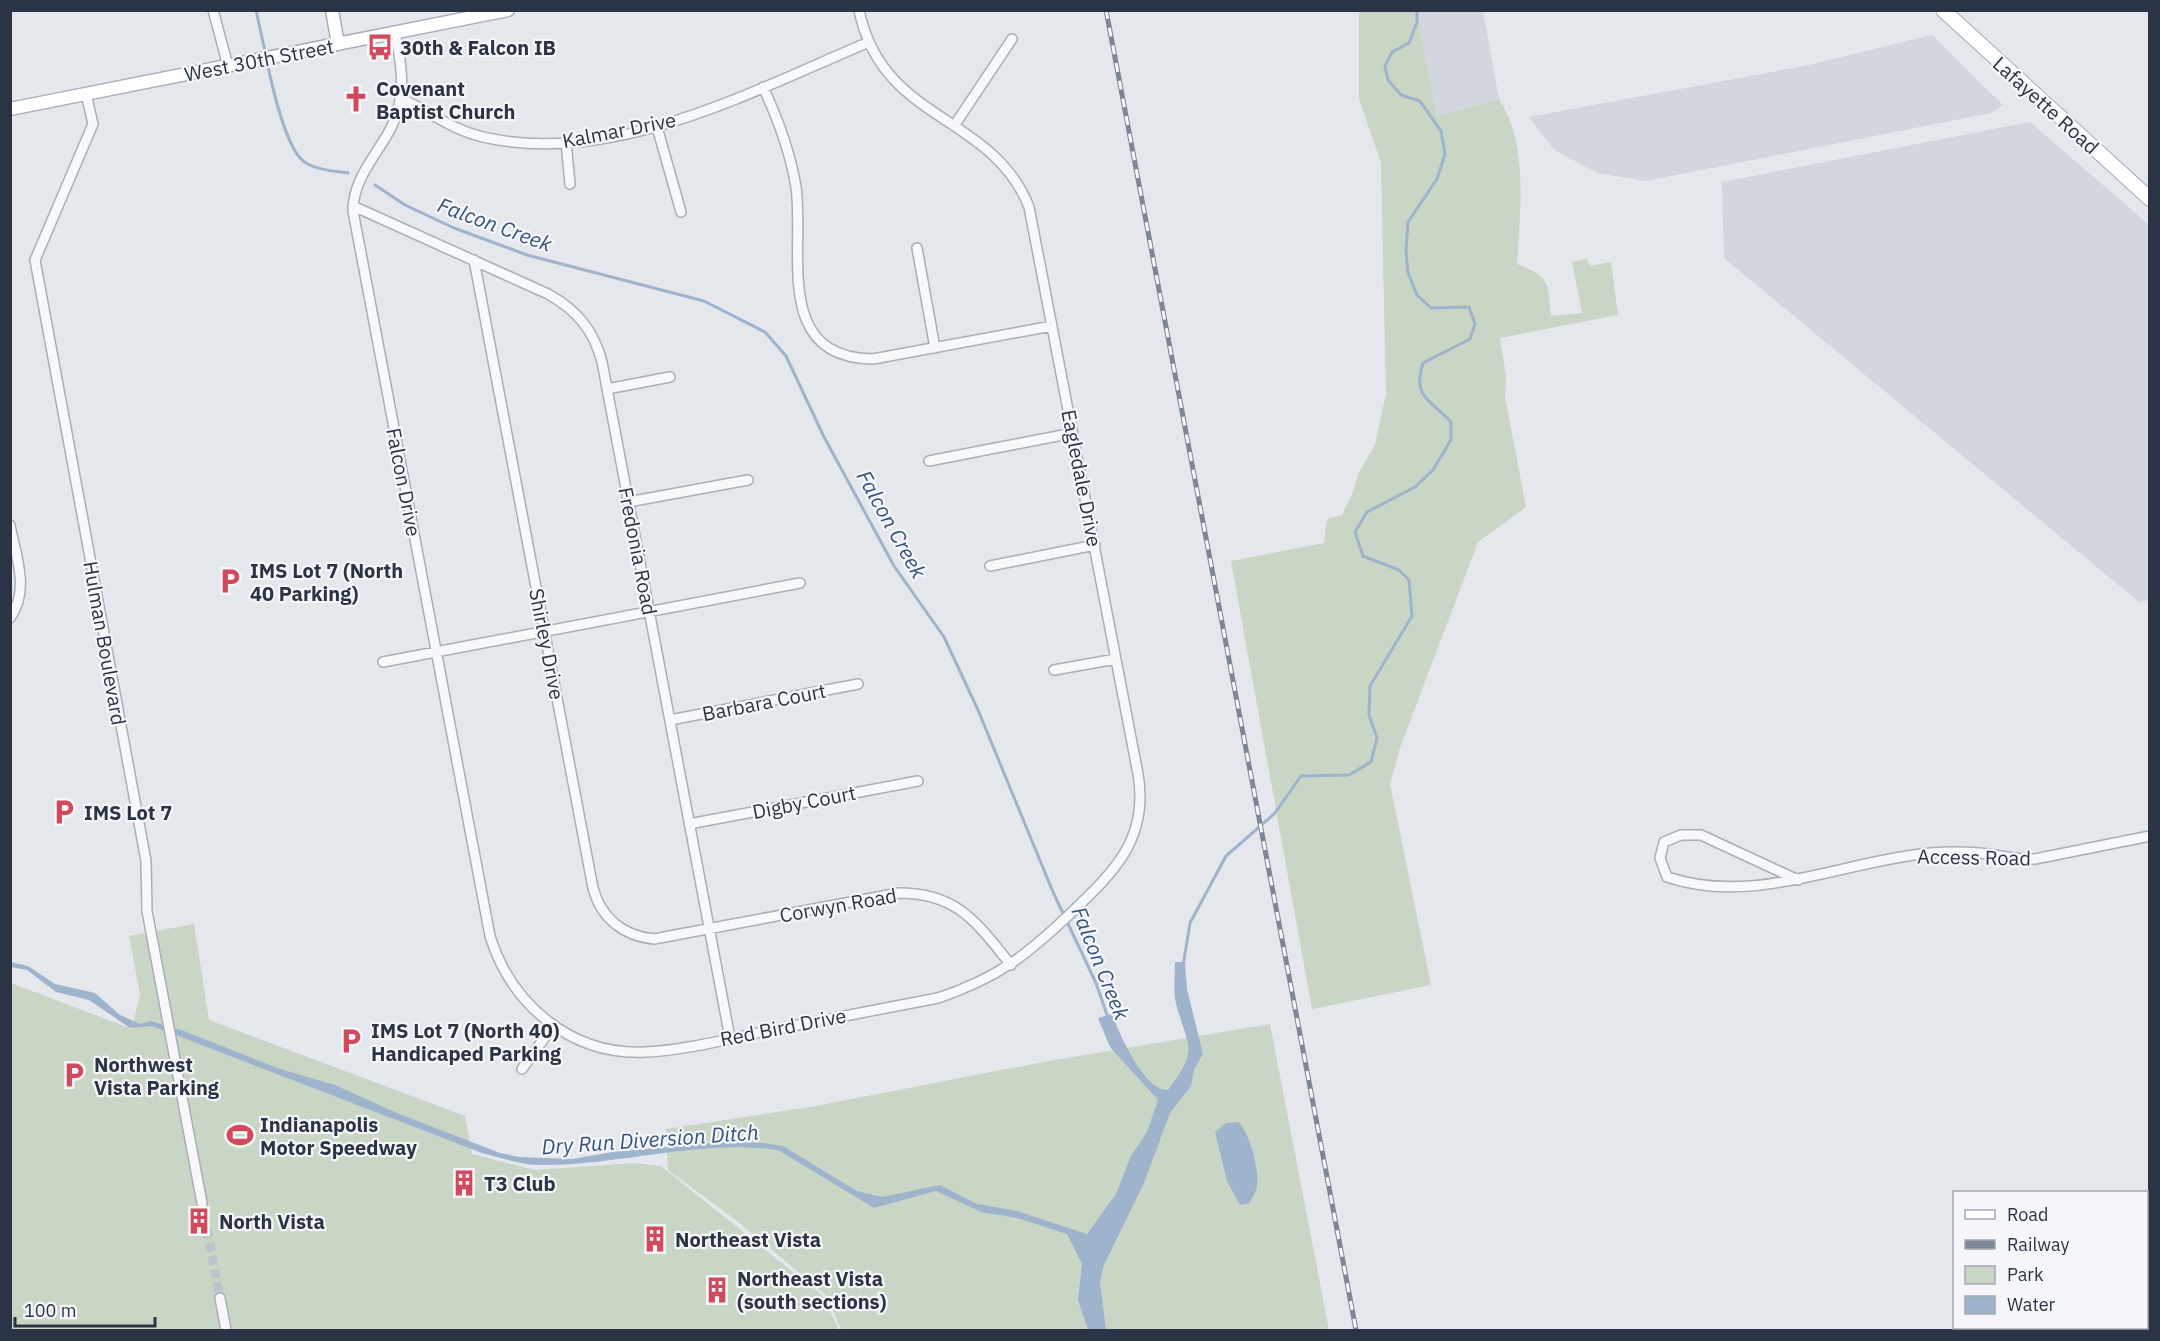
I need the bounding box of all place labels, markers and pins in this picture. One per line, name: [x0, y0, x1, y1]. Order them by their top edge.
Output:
bus stop icon: 30th & Falcon IB: [365, 32, 395, 62]
place label: 30th & Falcon IB: [400, 34, 556, 61]
place label: Covenant Baptist Church: [376, 75, 516, 125]
church icon: Covenant Baptist Church: [341, 84, 371, 114]
place label: IMS Lot 7 (North 40 Parking): [250, 557, 403, 607]
parking icon: IMS Lot 7 (North 40 Parking): [215, 566, 245, 596]
parking icon: IMS Lot 7: [49, 797, 79, 827]
place label: IMS Lot 7: [84, 799, 172, 826]
place label: IMS Lot 7 (North 40) Handicaped Parking: [371, 1017, 562, 1067]
parking icon: IMS Lot 7 (North 40) Handicaped Parking: [336, 1026, 366, 1056]
place label: Northwest Vista Parking: [94, 1051, 220, 1101]
parking icon: Northwest Vista Parking: [59, 1060, 89, 1090]
place label: Indianapolis Motor Speedway: [260, 1111, 417, 1161]
sports icon: Indianapolis Motor Speedway: [225, 1120, 255, 1150]
building icon: T3 Club: [449, 1168, 479, 1198]
place label: T3 Club: [484, 1170, 556, 1197]
building icon: North Vista: [184, 1206, 214, 1236]
place label: North Vista: [219, 1208, 325, 1235]
building icon: Northeast Vista: [640, 1224, 670, 1254]
place label: Northeast Vista: [675, 1226, 821, 1253]
place label: Northeast Vista (south sections): [737, 1265, 887, 1315]
building icon: Northeast Vista (south sections): [702, 1275, 732, 1305]

